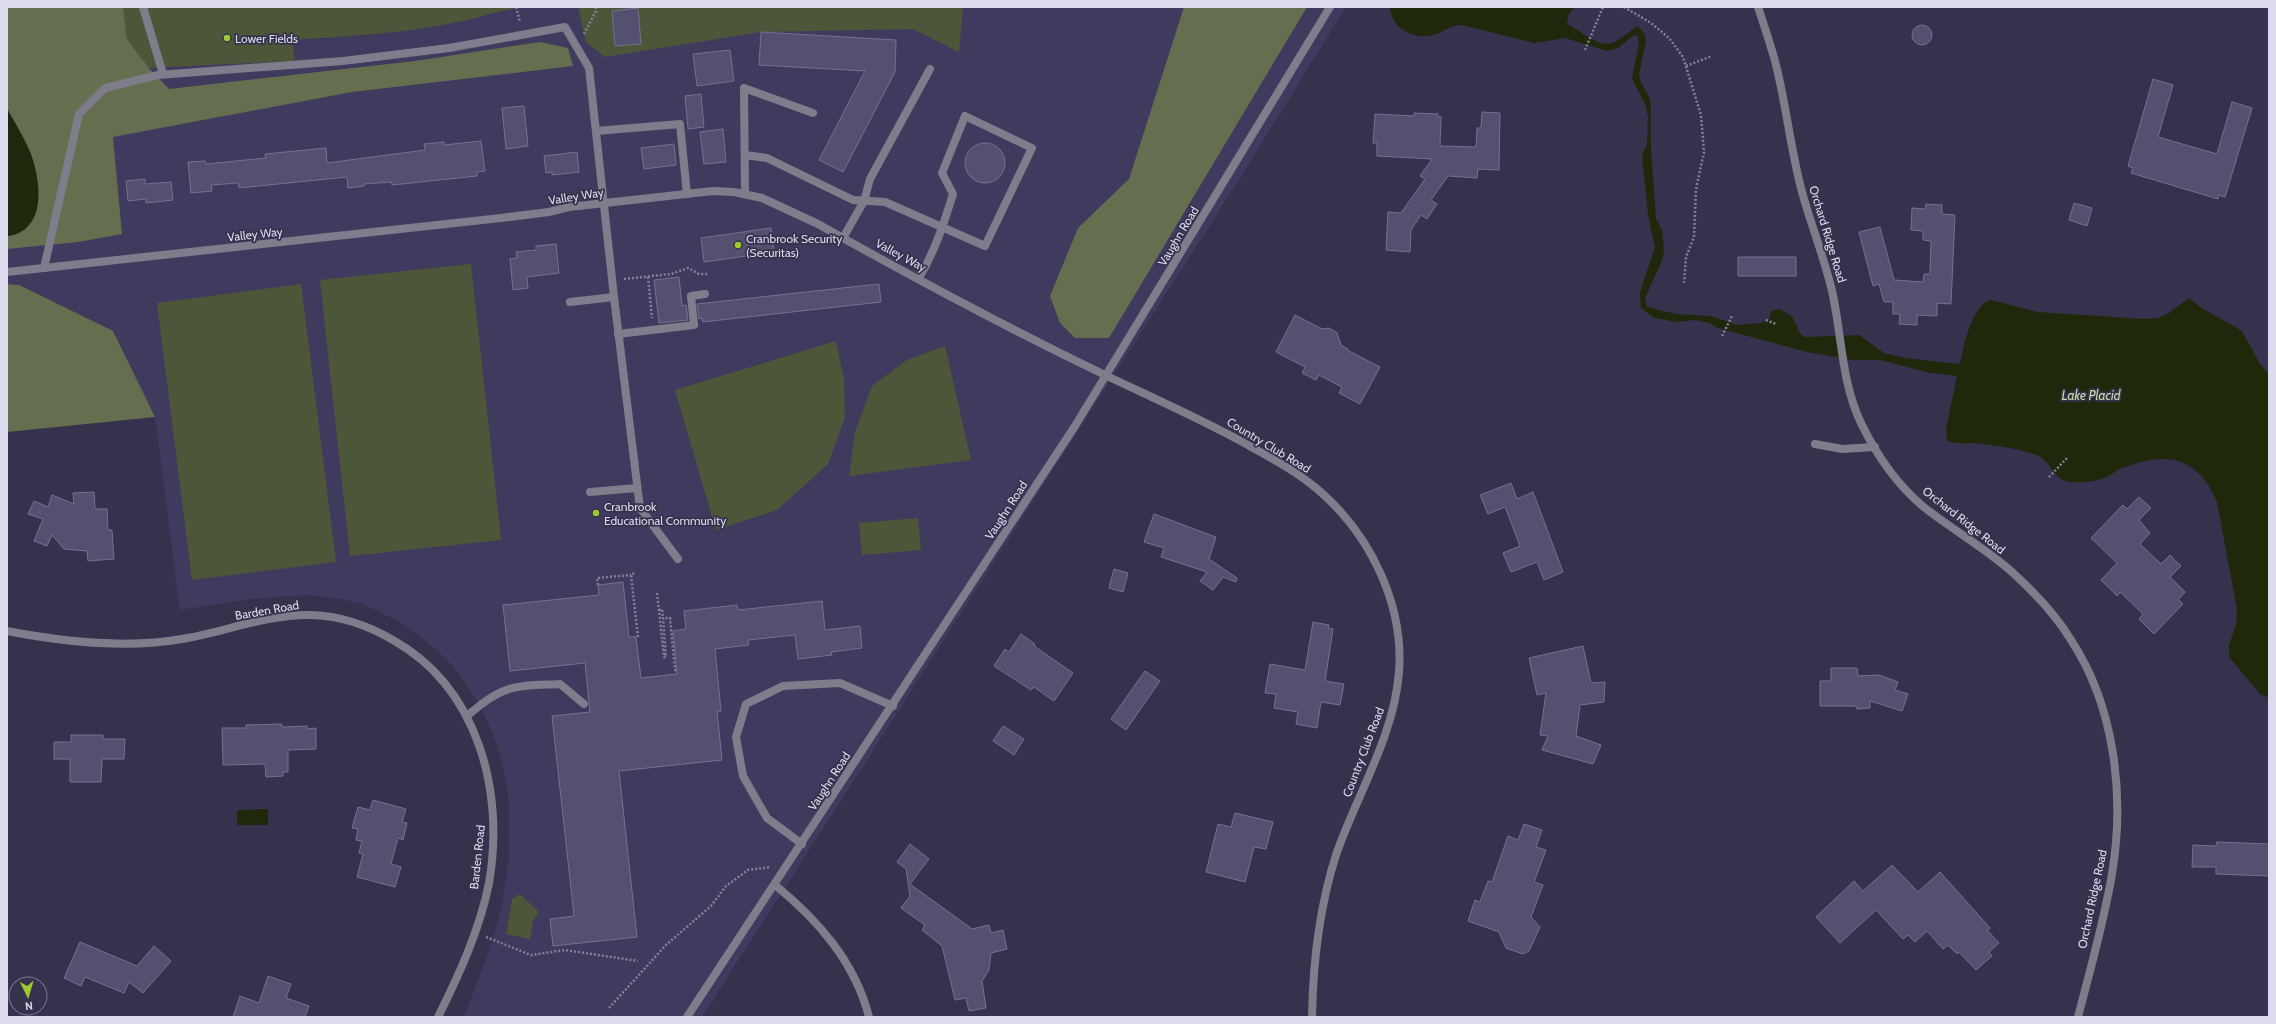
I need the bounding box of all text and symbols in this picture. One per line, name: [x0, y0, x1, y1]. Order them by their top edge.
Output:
place label: Lower Fields: [235, 31, 298, 46]
marker: Lower Fields: [222, 33, 232, 43]
street label: Valley Way: [547, 184, 605, 208]
street label: Orchard Ridge Road: [1806, 184, 1850, 284]
street label: Vaughn Road: [1154, 204, 1202, 268]
street label: Valley Way: [227, 224, 283, 244]
place label: Cranbrook Security (Securitas): [746, 231, 842, 260]
street label: Valley Way: [873, 235, 929, 275]
marker: Cranbrook Security (Securitas): [733, 240, 743, 250]
water label: Lake Placid: [2062, 387, 2121, 403]
street label: Country Club Road: [1224, 414, 1314, 476]
street label: Vaughn Road: [982, 478, 1030, 542]
street label: Orchard Ridge Road: [1920, 483, 2008, 557]
place label: Cranbrook Educational Community: [604, 499, 726, 528]
marker: Cranbrook Educational Community: [591, 508, 601, 518]
street label: Barden Road: [234, 597, 300, 623]
street label: Country Club Road: [1339, 705, 1387, 799]
street label: Vaughn Road: [805, 749, 853, 813]
street label: Barden Road: [466, 824, 488, 890]
street label: Orchard Ridge Road: [2074, 848, 2110, 950]
north arrow: [8, 976, 48, 1016]
text: N: [24, 999, 33, 1013]

